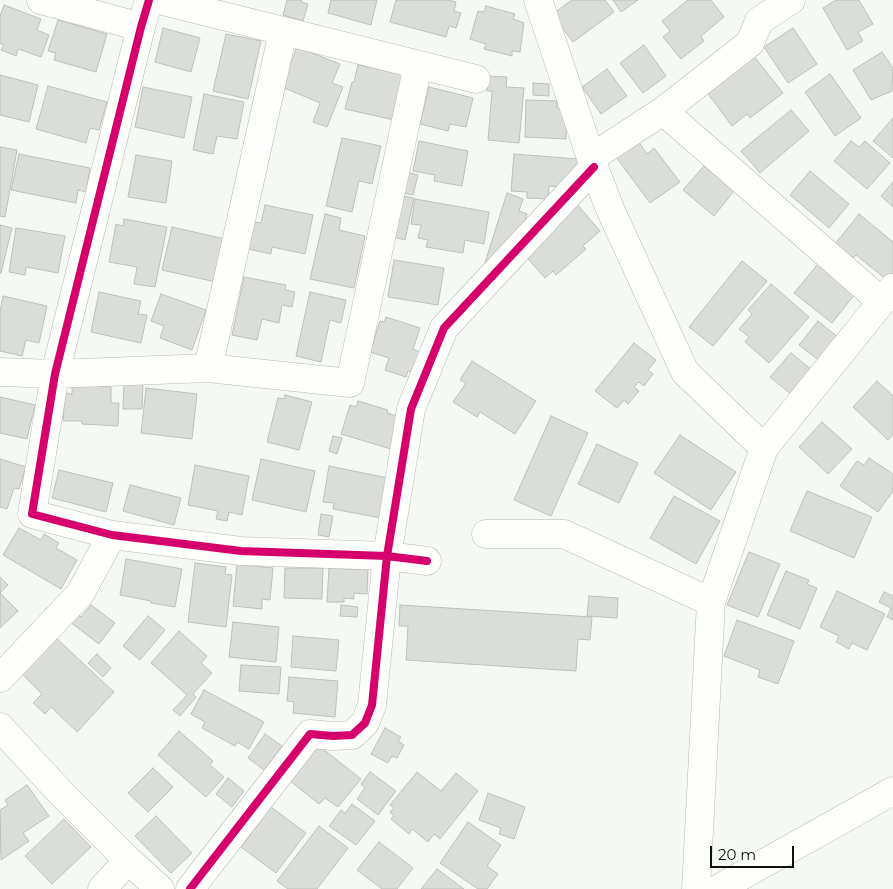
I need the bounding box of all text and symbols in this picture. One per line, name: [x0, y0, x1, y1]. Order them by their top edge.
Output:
scale bar: [713, 836, 797, 868]
text: 20 m: [718, 845, 756, 864]

